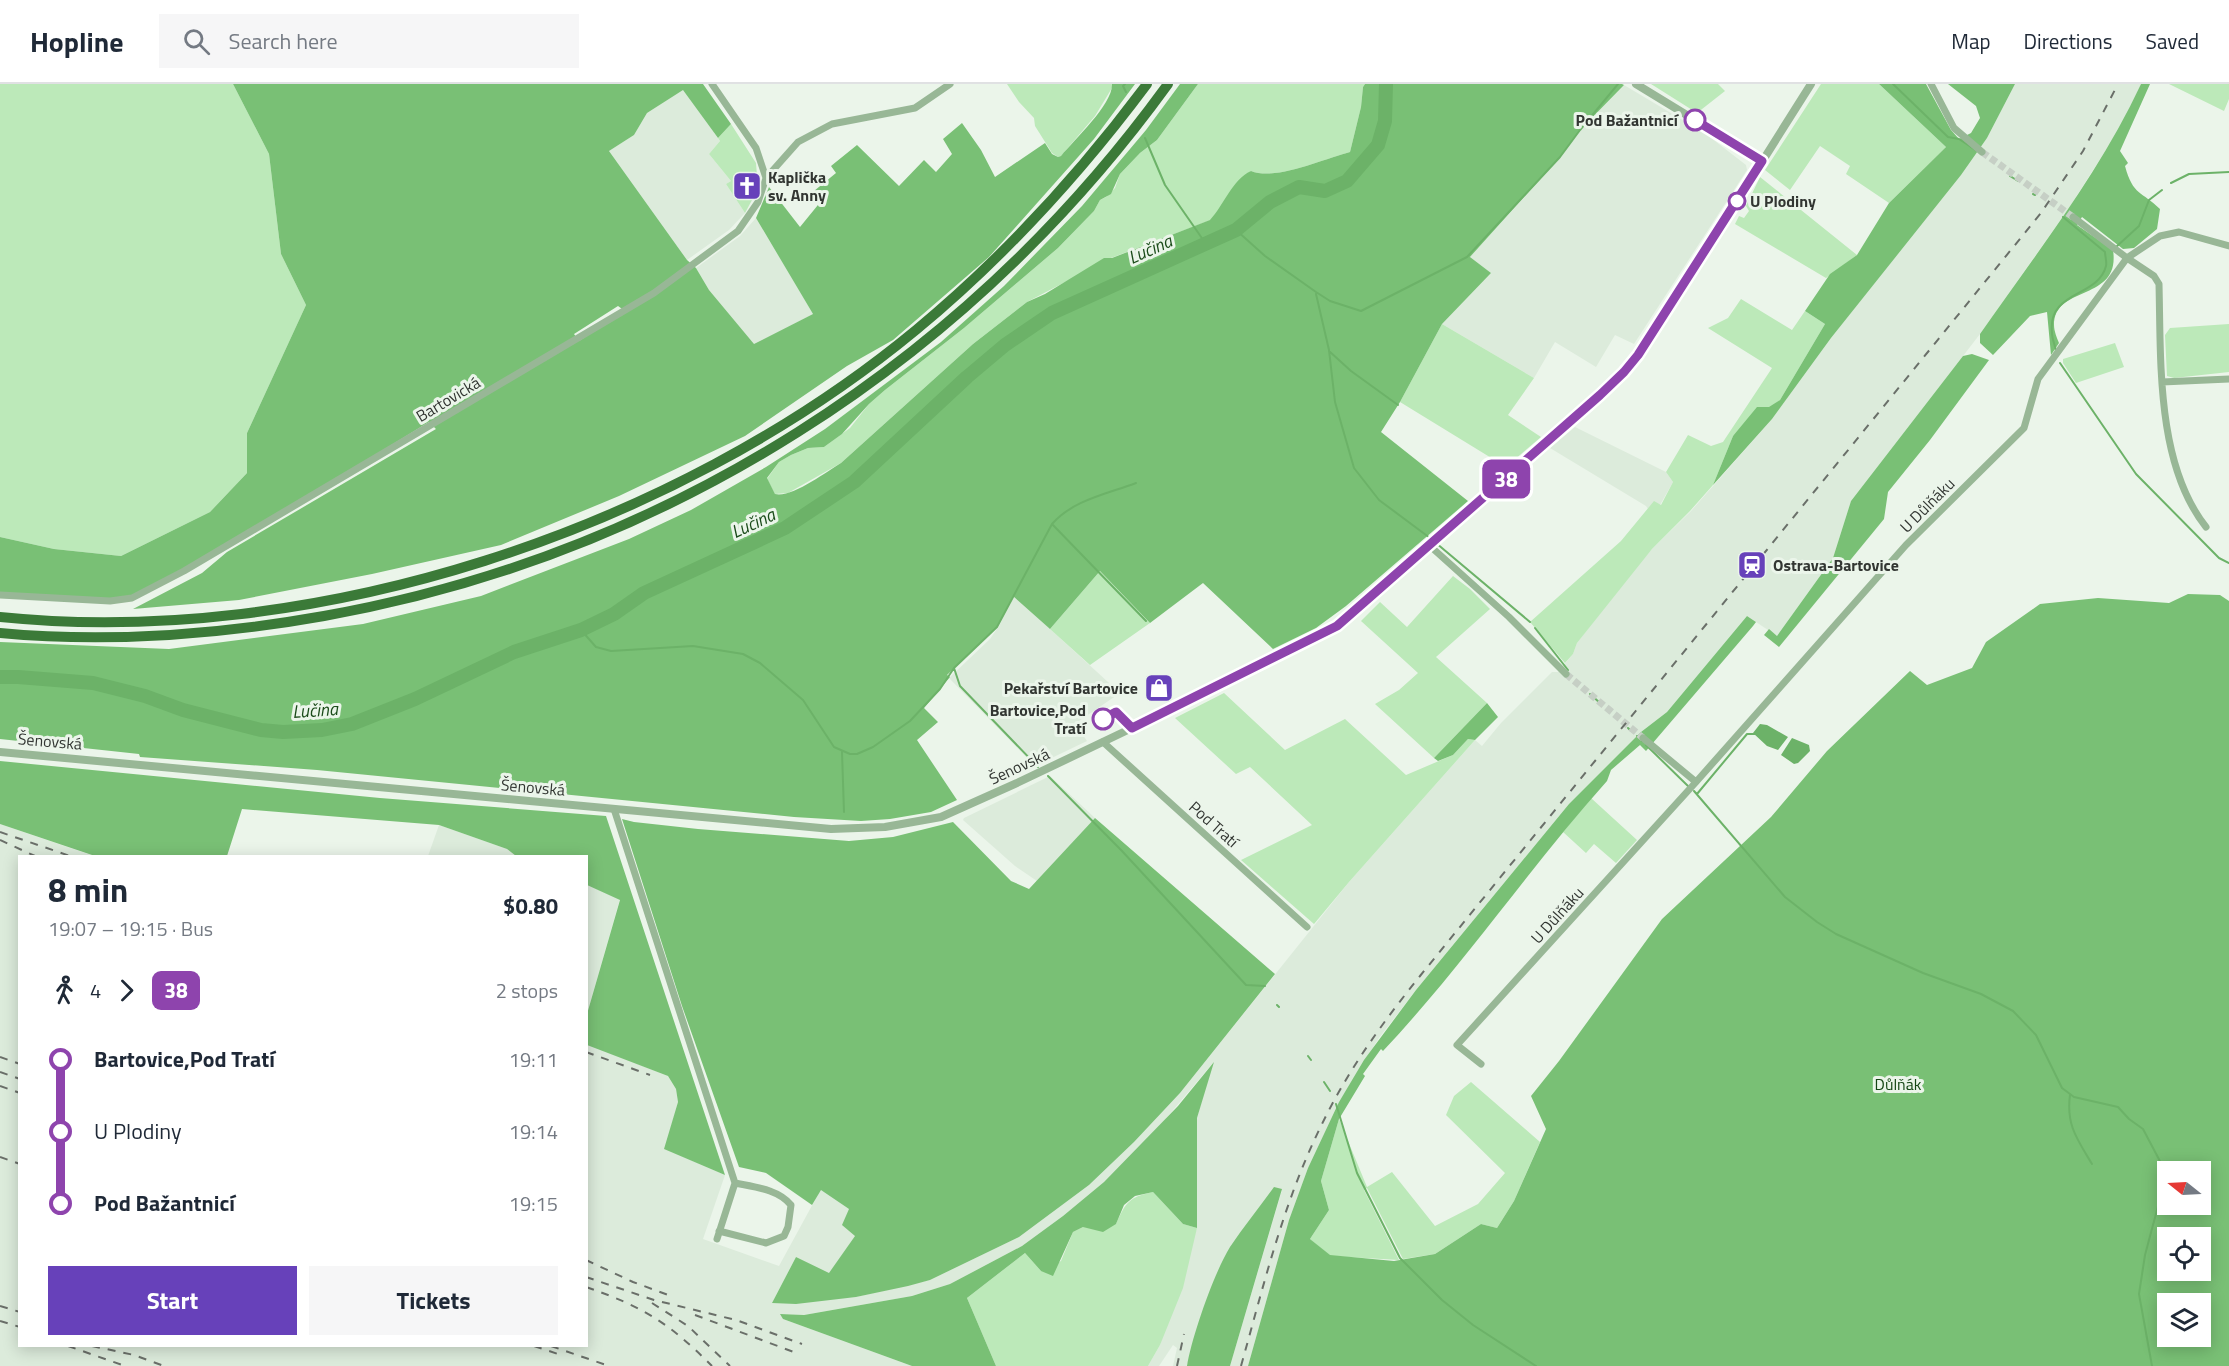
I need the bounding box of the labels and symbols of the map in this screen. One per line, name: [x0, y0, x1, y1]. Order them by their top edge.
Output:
place label: Pod Bažantnicí: [1575, 108, 1680, 132]
marker: Pod Bažantnicí: [1684, 109, 1706, 131]
place label: Kaplička sv. Anny: [768, 165, 826, 207]
church icon: Kaplička sv. Anny: [731, 170, 763, 202]
place label: U Plodiny: [1750, 189, 1816, 213]
marker: U Plodiny: [1728, 192, 1746, 210]
water label: Lučina: [1124, 227, 1177, 271]
street label: Bartovická: [411, 370, 485, 428]
line badge: 38: [1479, 460, 1533, 498]
street label: U Důlňáku: [1894, 472, 1960, 538]
water label: Lučina: [727, 501, 780, 545]
station icon: Ostrava-Bartovice: [1736, 549, 1768, 581]
place label: Ostrava-Bartovice: [1773, 553, 1899, 577]
shop icon: Pekařství Bartovice: [1143, 672, 1175, 704]
place label: Pekařství Bartovice: [1004, 676, 1138, 700]
water label: Lučina: [291, 695, 340, 725]
place label: Bartovice,Pod Tratí: [990, 698, 1088, 740]
marker: Bartovice,Pod Tratí: [1092, 708, 1114, 730]
street label: Šenovská: [17, 726, 83, 756]
street label: Šenovská: [985, 742, 1053, 790]
street label: Šenovská: [500, 772, 566, 802]
street label: Pod Tratí: [1184, 795, 1245, 854]
street label: U Důlňáku: [1525, 881, 1589, 949]
park label: Důlňák: [1875, 1072, 1922, 1096]
north arrow: [2157, 1161, 2211, 1215]

